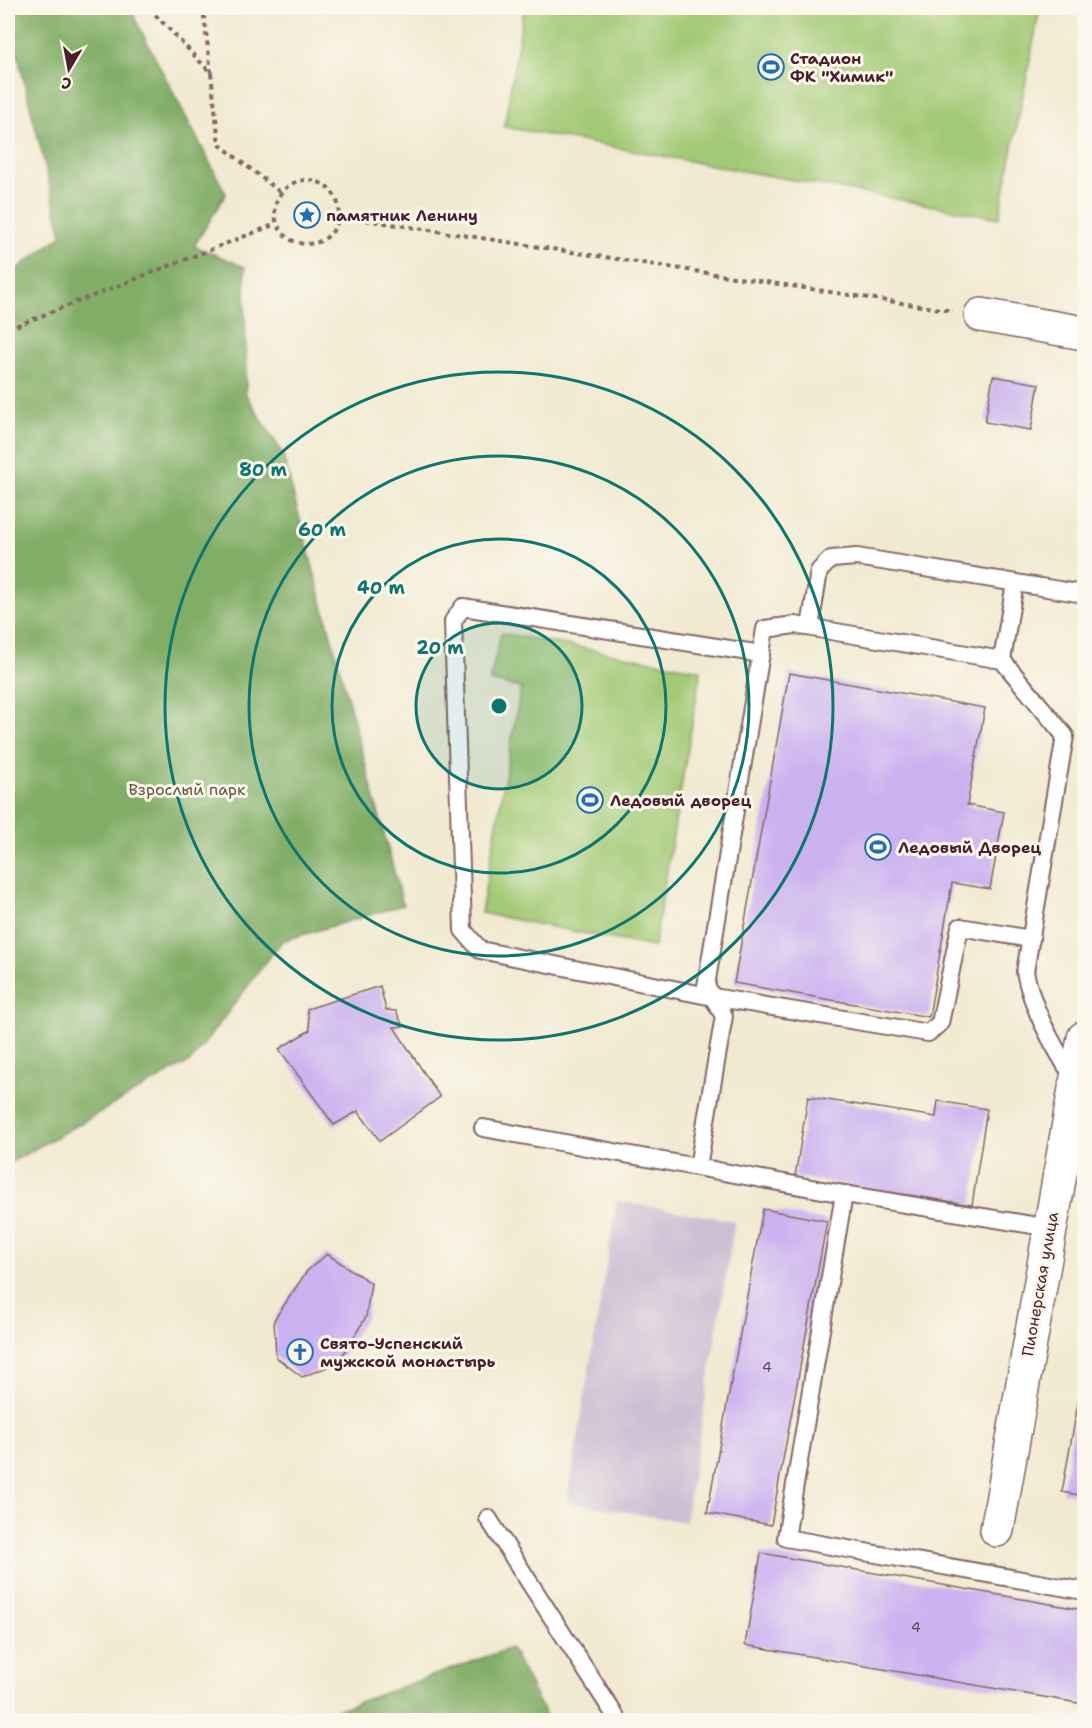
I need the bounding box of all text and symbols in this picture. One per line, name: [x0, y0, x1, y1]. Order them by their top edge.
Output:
north arrow: [39, 39, 99, 99]
place label: Стадион ФК "Химик": [790, 48, 893, 87]
sports icon: Стадион ФК "Химик": [756, 52, 786, 82]
text: С: [60, 72, 73, 94]
place icon: памятник Ленину: [292, 200, 322, 230]
place label: памятник Ленину: [326, 205, 478, 226]
text: 80 m: [239, 458, 287, 482]
text: 60 m: [298, 518, 346, 542]
text: 40 m: [357, 576, 405, 600]
text: 20 m: [416, 636, 464, 660]
centre of rings: [489, 696, 509, 716]
park label: Взрослый парк: [128, 779, 246, 800]
sports icon: Ледовый дворец: [575, 785, 605, 815]
place label: Ледовый дворец: [610, 790, 752, 811]
sports icon: Ледовый Дворец: [863, 832, 893, 862]
place label: Ледовый Дворец: [898, 837, 1041, 858]
street label: Пионерская улица: [1017, 1210, 1063, 1358]
place label: Свято-Успенский мужской монастырь: [320, 1333, 496, 1372]
church icon: Свято-Успенский мужской монастырь: [285, 1337, 315, 1367]
house number: 4: [762, 1358, 772, 1376]
house number: 4: [911, 1618, 921, 1636]

